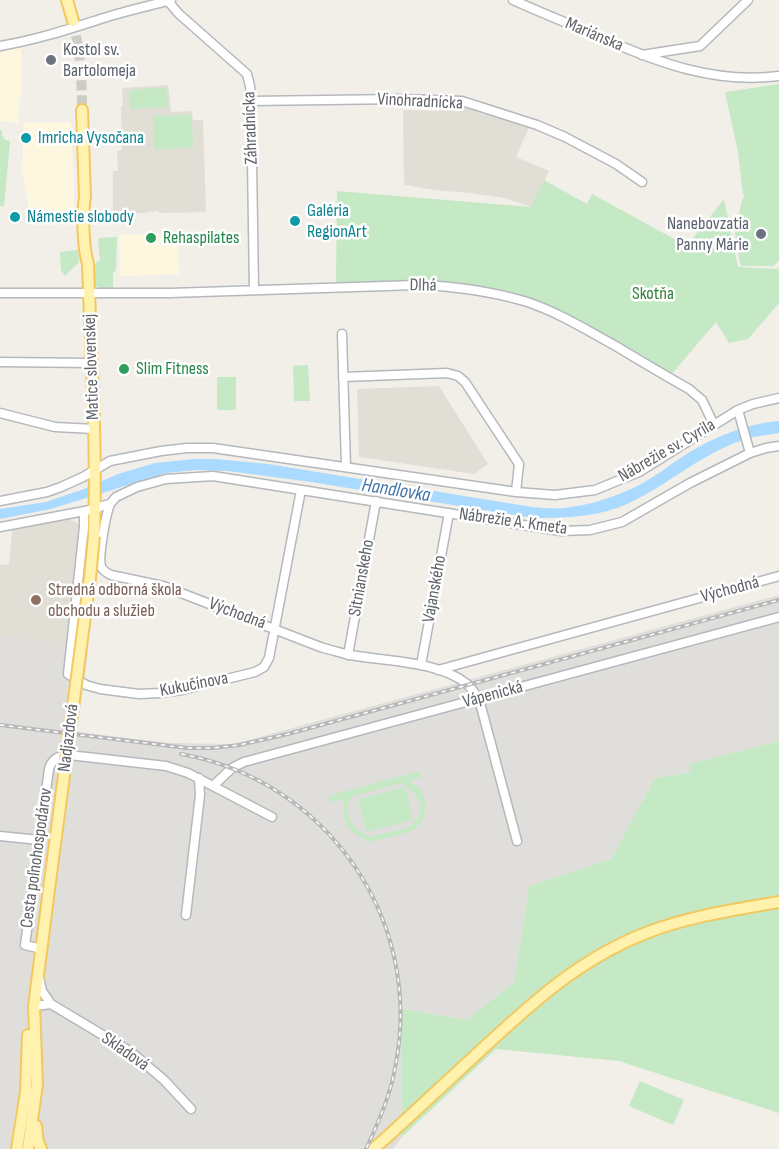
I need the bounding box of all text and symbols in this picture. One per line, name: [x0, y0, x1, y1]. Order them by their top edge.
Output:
street label: Mariánska: [562, 13, 626, 57]
place label: Kostol sv. Bartolomeja: [63, 39, 136, 82]
marker: Kostol sv. Bartolomeja: [44, 53, 58, 67]
street label: Vinohradnícka: [377, 89, 463, 115]
street label: Záhradnícka: [239, 91, 263, 165]
place label: Imricha Vysočana: [38, 127, 144, 149]
marker: Imricha Vysočana: [19, 131, 33, 145]
place label: Galéria RegionArt: [307, 200, 367, 242]
place label: Námestie slobody: [27, 206, 134, 228]
marker: Námestie slobody: [8, 210, 22, 224]
place label: Nanebovzatia Panny Márie: [667, 213, 749, 256]
marker: Galéria RegionArt: [288, 214, 302, 228]
place label: Rehaspilates: [163, 227, 240, 249]
marker: Nanebovzatia Panny Márie: [754, 227, 768, 241]
marker: Rehaspilates: [144, 231, 158, 245]
street label: Dlhá: [409, 275, 437, 297]
park label: Skotňa: [632, 283, 674, 305]
street label: Matice slovenskej: [79, 314, 105, 420]
place label: Slim Fitness: [136, 358, 209, 380]
marker: Slim Fitness: [117, 362, 131, 376]
street label: Nábrežie sv. Cyrila: [615, 414, 719, 488]
water label: Handlovka: [360, 474, 432, 508]
street label: Nábrežie A. Kmeťa: [458, 504, 568, 540]
street label: Sitnianskeho: [345, 538, 379, 618]
street label: Vajanského: [418, 554, 452, 624]
street label: Východná: [699, 572, 761, 608]
place label: Stredná odborná škola obchodu a služieb: [48, 579, 182, 622]
marker: Stredná odborná škola obchodu a služieb: [29, 593, 43, 607]
street label: Východná: [205, 593, 269, 635]
street label: Kukučínova: [158, 668, 230, 702]
street label: Vápenická: [461, 677, 525, 713]
street label: Nadjazdová: [54, 703, 84, 773]
street label: Cesta poľnohospodárov: [17, 787, 57, 929]
street label: Skladová: [97, 1028, 153, 1076]

